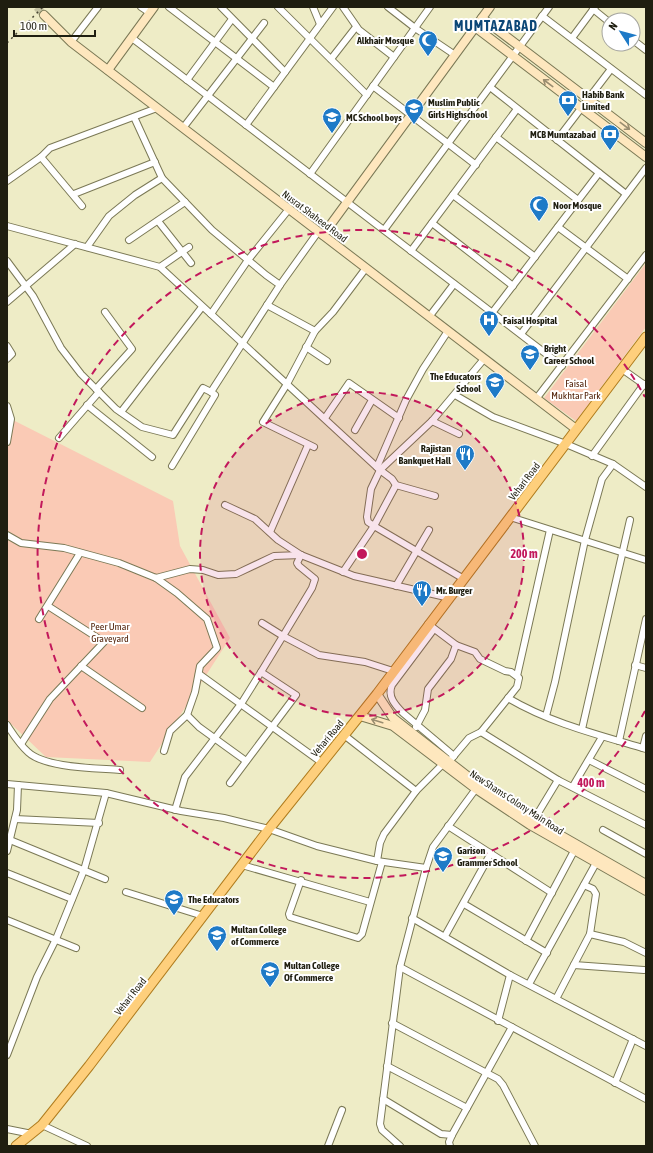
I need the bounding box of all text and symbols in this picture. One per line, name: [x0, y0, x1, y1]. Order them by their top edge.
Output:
scale bar: [14, 12, 95, 38]
north arrow: [601, 12, 641, 52]
district label: MUMTAZABAD: [454, 18, 538, 34]
text: 100 m: [20, 19, 47, 33]
text: N: [606, 20, 620, 32]
mosque icon: Alkhair Mosque: [417, 29, 439, 57]
place label: Alkhair Mosque: [356, 35, 414, 46]
one-way arrow: [542, 78, 553, 87]
bank icon: Habib Bank Limited: [557, 89, 579, 117]
place label: Habib Bank Limited: [582, 89, 625, 112]
school or university icon: Muslim Public Girls Highschool: [403, 97, 425, 125]
place label: Muslim Public Girls Highschool: [428, 97, 488, 120]
school or university icon: MC School boys: [321, 106, 343, 134]
place label: MC School boys: [346, 112, 402, 123]
one-way arrow: [619, 122, 630, 131]
bank icon: MCB Mumtazabad: [599, 123, 621, 151]
place label: MCB Mumtazabad: [530, 129, 596, 140]
street label: Nusrat Shaheed Road: [280, 188, 350, 245]
mosque icon: Noor Mosque: [528, 194, 550, 222]
place label: Noor Mosque: [553, 200, 602, 211]
hospital icon: Faisal Hospital: [478, 309, 500, 337]
place label: Faisal Hospital: [503, 315, 558, 326]
school or university icon: Bright Career School: [519, 343, 541, 371]
place label: Bright Career School: [544, 343, 595, 366]
place label: The Educators School: [430, 371, 481, 394]
school or university icon: The Educators School: [484, 371, 506, 399]
park label: Faisal Mukhtar Park: [551, 378, 601, 401]
place label: Rajistan Bankquet Hall: [398, 443, 451, 466]
restaurant icon: Rajistan Bankquet Hall: [454, 443, 476, 471]
street label: Vehari Road: [507, 460, 542, 502]
centre of rings: [355, 547, 369, 561]
text: 200 m: [510, 547, 538, 561]
restaurant icon: Mr. Burger: [411, 579, 433, 607]
place label: Mr. Burger: [436, 585, 473, 596]
park label: Peer Umar Graveyard: [91, 621, 130, 644]
one-way arrow: [371, 717, 384, 724]
street label: Vehari Road: [309, 718, 346, 759]
street label: New Shams Colony Main Road: [468, 768, 566, 837]
text: 400 m: [576, 776, 605, 790]
school or university icon: Garison Grammer School: [432, 845, 454, 873]
place label: Garison Grammer School: [457, 845, 518, 868]
school or university icon: The Educators: [163, 888, 185, 916]
place label: The Educators: [188, 894, 240, 905]
school or university icon: Multan College of Commerce: [206, 924, 228, 952]
place label: Multan College of Commerce: [231, 924, 287, 947]
school or university icon: Multan College Of Commerce: [259, 960, 281, 988]
place label: Multan College Of Commerce: [284, 960, 340, 983]
street label: Vehari Road: [112, 975, 149, 1017]

